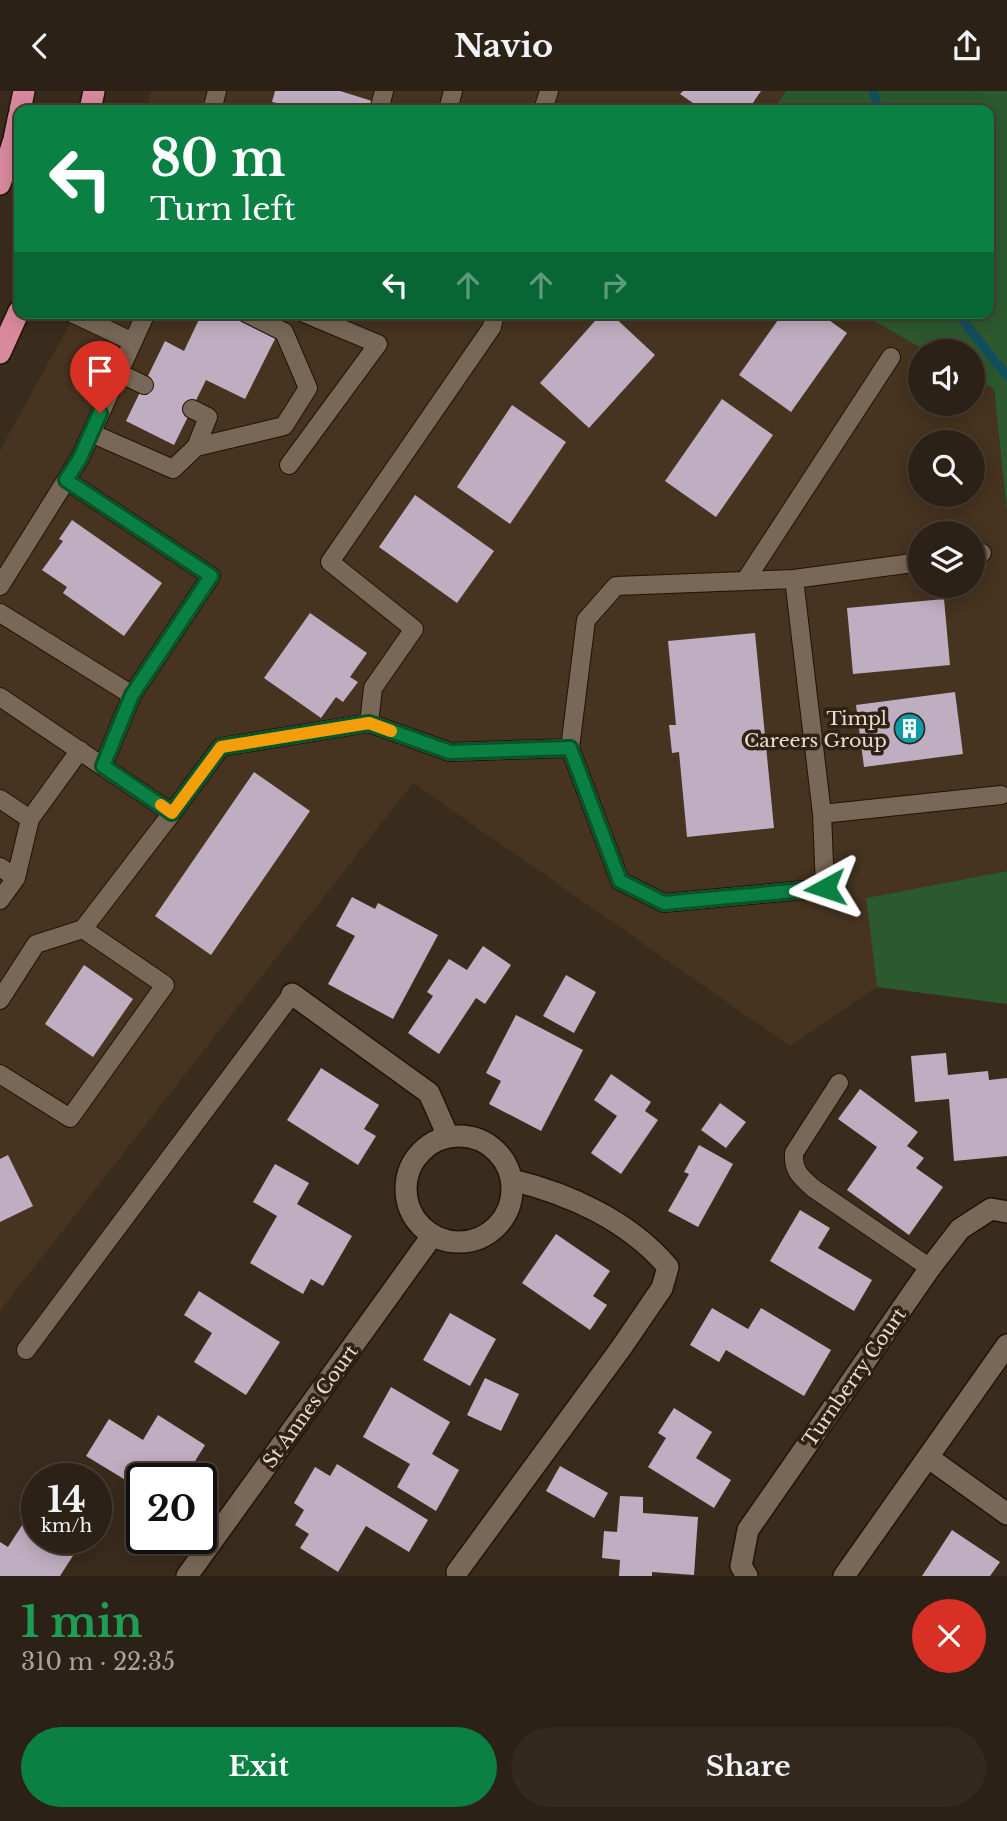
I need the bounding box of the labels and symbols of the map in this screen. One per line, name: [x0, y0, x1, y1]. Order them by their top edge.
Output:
pin: [70, 341, 130, 413]
place label: Timpl Careers Group: [744, 707, 887, 752]
building icon: Timpl Careers Group: [893, 712, 927, 746]
position arrow: [788, 851, 862, 925]
street label: Turnberry Court: [798, 1303, 911, 1451]
street label: St Annes Court: [258, 1340, 363, 1472]
speed limit sign: 20: [126, 1463, 217, 1554]

